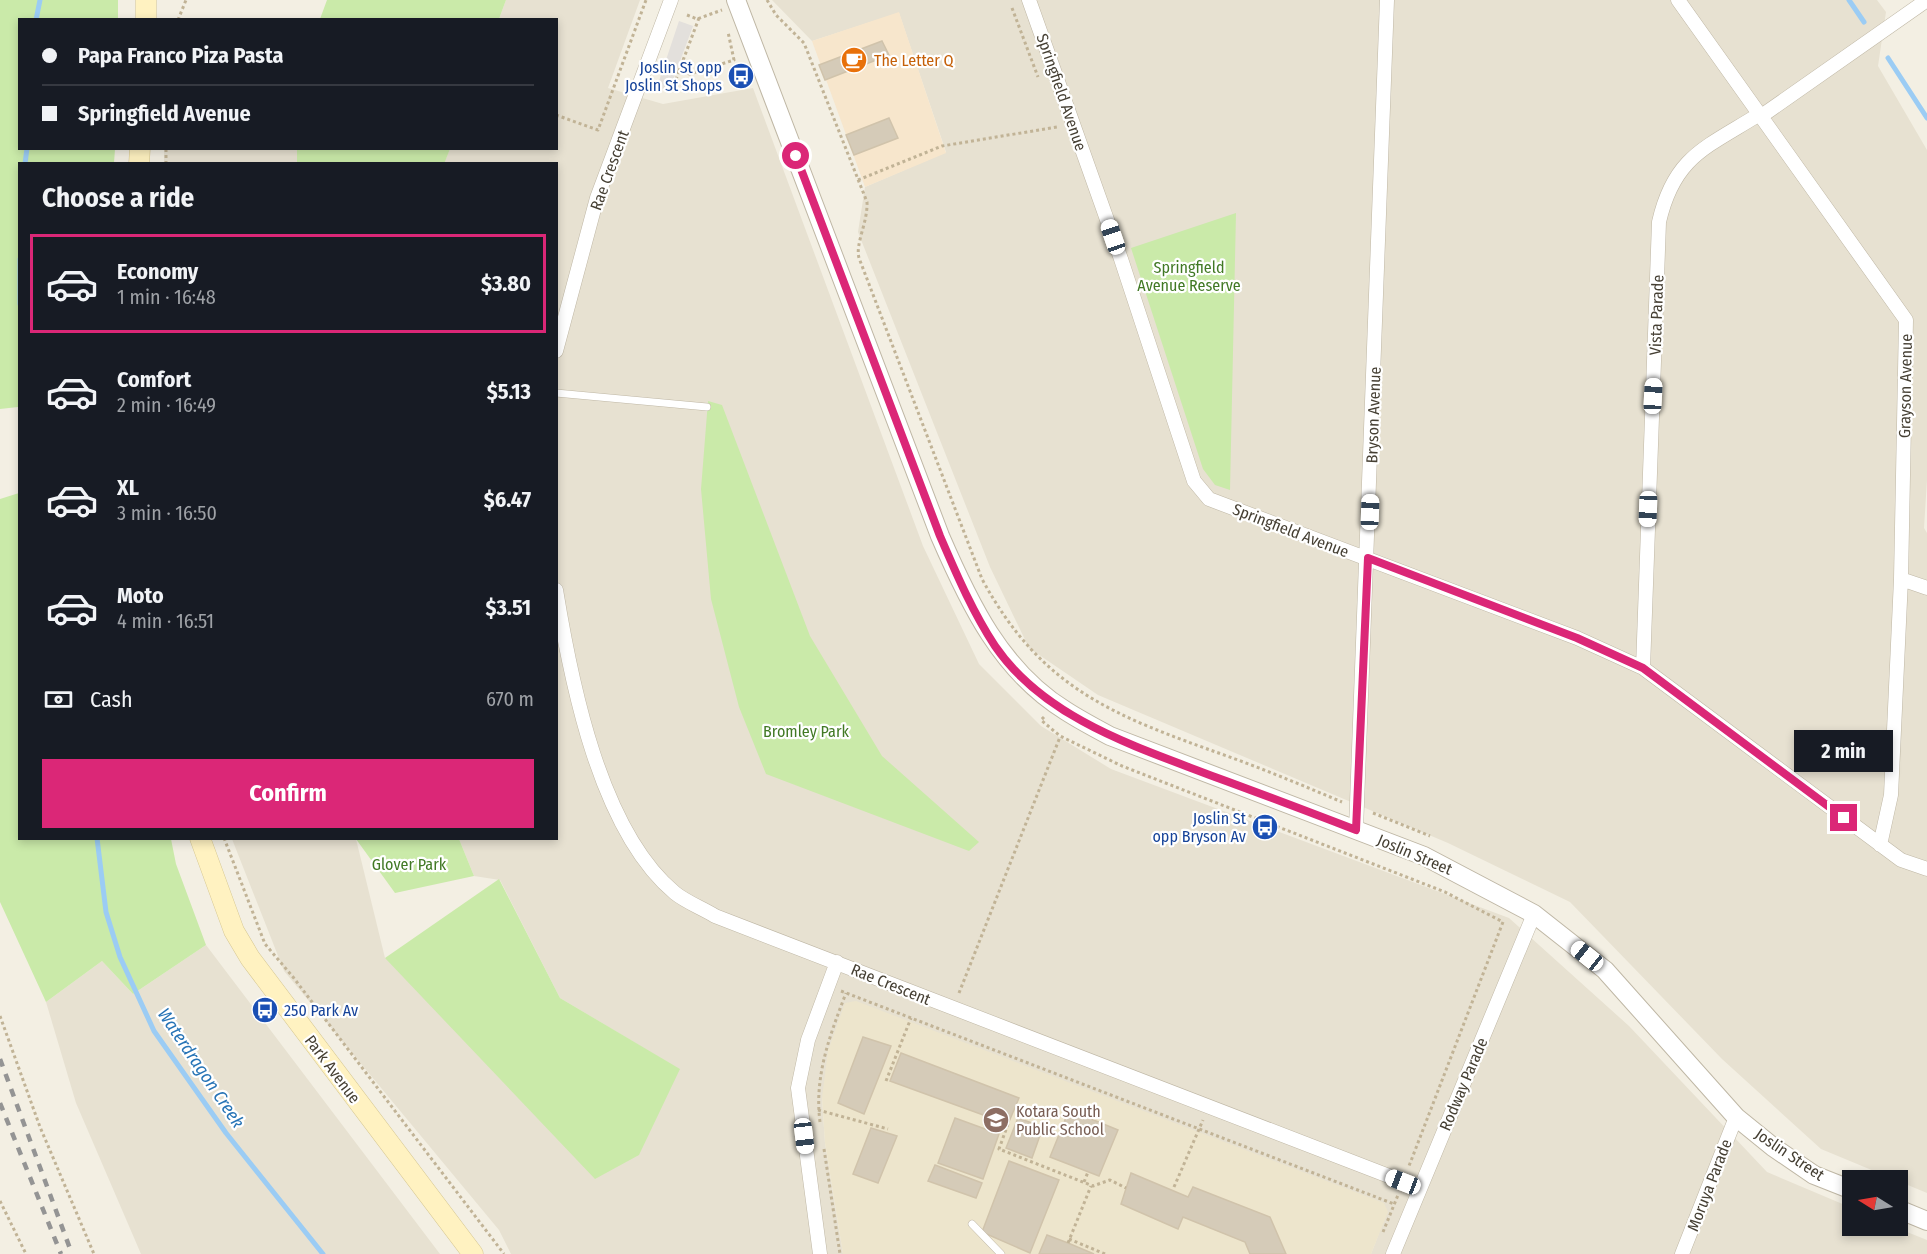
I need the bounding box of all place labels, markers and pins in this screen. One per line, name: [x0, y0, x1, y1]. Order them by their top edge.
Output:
cafe icon: The Letter Q: [839, 45, 869, 75]
place label: The Letter Q: [874, 51, 954, 70]
place label: Joslin St opp Joslin St Shops: [625, 58, 722, 95]
bus stop icon: Joslin St opp Joslin St Shops: [726, 61, 756, 91]
place label: Joslin St opp Bryson Av: [1152, 809, 1247, 846]
bus stop icon: Joslin St opp Bryson Av: [1250, 812, 1280, 842]
bus stop icon: 250 Park Av: [250, 995, 280, 1025]
place label: 250 Park Av: [284, 1001, 358, 1020]
place label: Kotara South Public School: [1016, 1102, 1104, 1139]
school or university icon: Kotara South Public School: [981, 1105, 1011, 1135]

